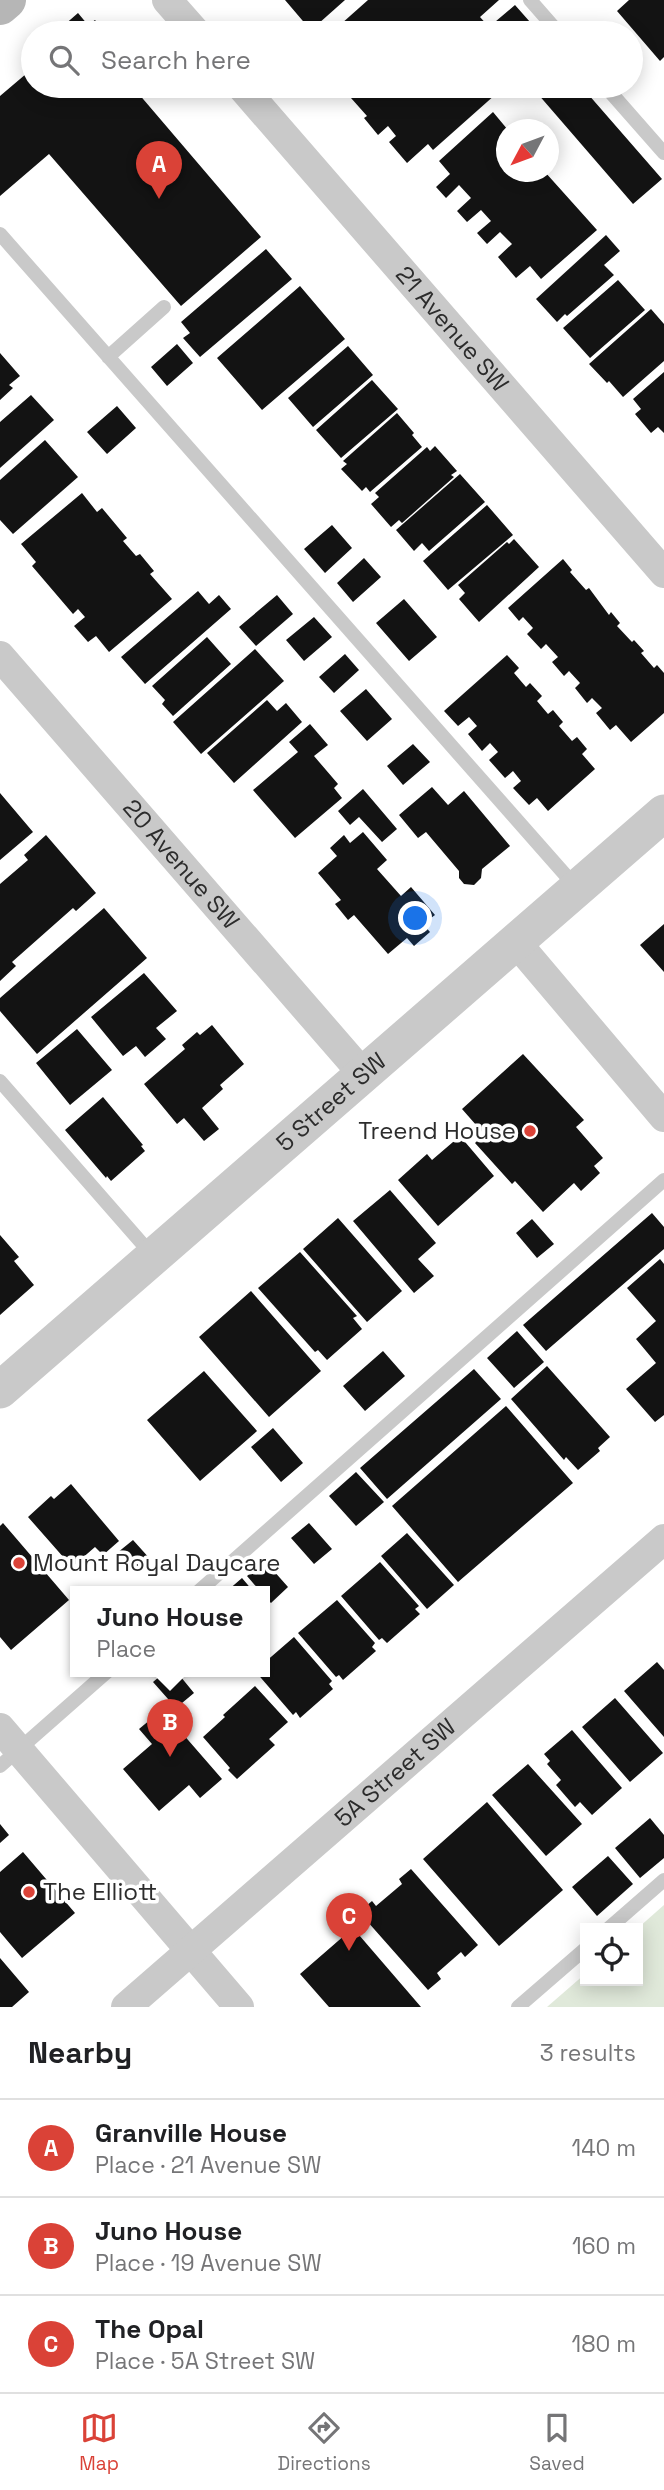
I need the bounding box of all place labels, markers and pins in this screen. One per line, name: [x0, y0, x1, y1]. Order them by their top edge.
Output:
pin: A: [136, 141, 182, 199]
place label: Treend House: [358, 1115, 516, 1146]
marker: Treend House: [522, 1123, 538, 1139]
place label: Mount Royal Daycare: [33, 1547, 280, 1578]
marker: Mount Royal Daycare: [11, 1555, 27, 1571]
pin: B: [147, 1699, 193, 1757]
place label: The Elliott: [43, 1876, 157, 1907]
marker: The Elliott: [21, 1884, 37, 1900]
pin: C: [326, 1893, 372, 1951]

